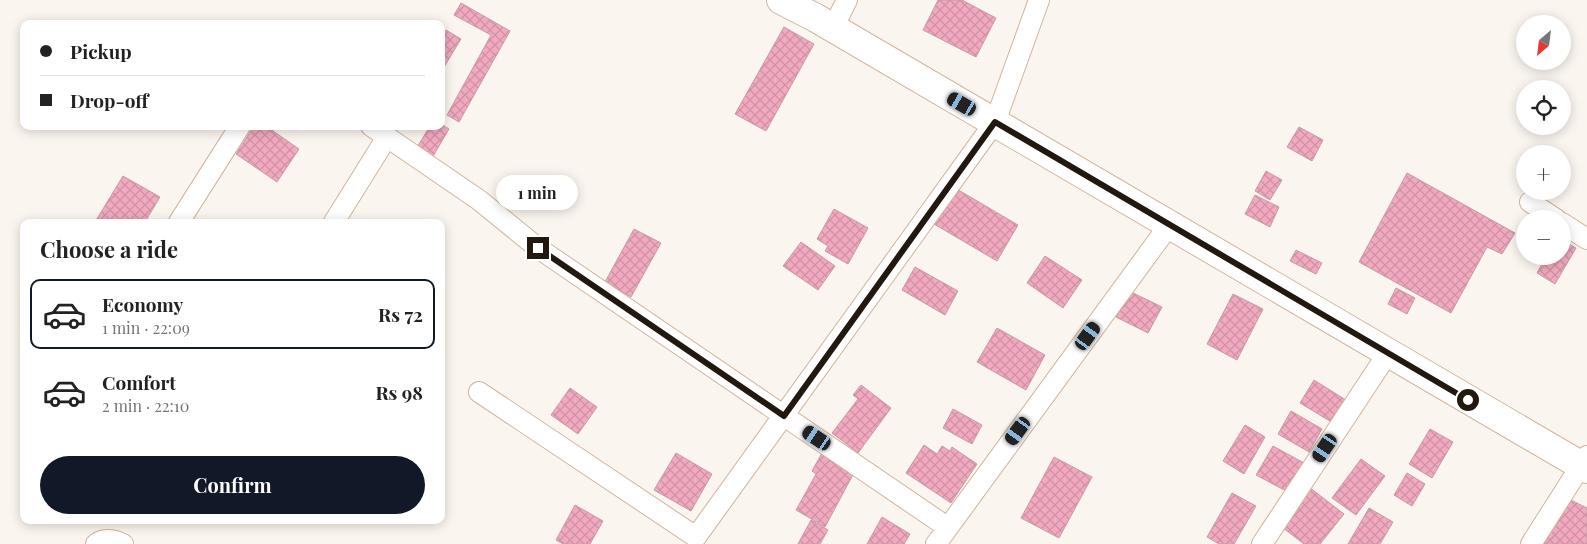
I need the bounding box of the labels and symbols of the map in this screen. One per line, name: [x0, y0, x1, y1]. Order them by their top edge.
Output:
north arrow: [1516, 15, 1571, 70]
car: [945, 90, 978, 118]
callout: 1 min: [497, 176, 579, 210]
route end: [527, 237, 549, 259]
car: [1073, 319, 1102, 353]
route start: [1457, 389, 1479, 411]
car: [1003, 414, 1032, 448]
car: [800, 423, 833, 453]
car: [1310, 431, 1339, 465]

